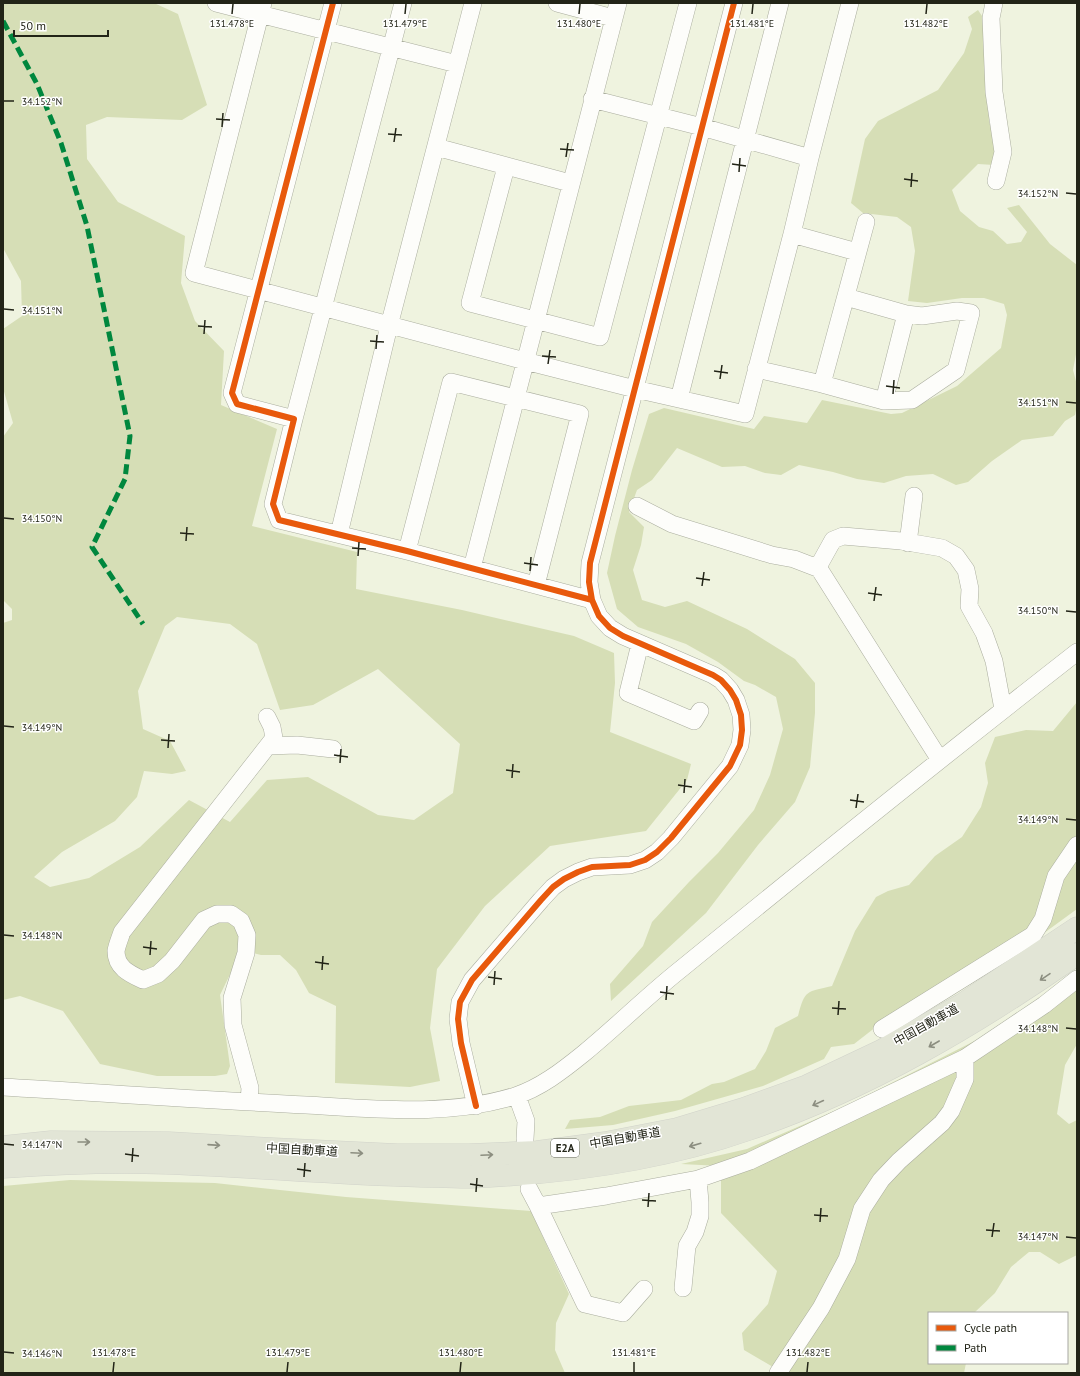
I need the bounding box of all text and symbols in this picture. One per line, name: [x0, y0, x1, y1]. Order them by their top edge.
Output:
scale bar: [14, 12, 108, 38]
text: 131.478°E: [210, 17, 254, 30]
text: 131.479°E: [383, 17, 427, 30]
text: 131.480°E: [557, 17, 601, 30]
text: 131.481°E: [730, 17, 774, 30]
text: 131.482°E: [904, 17, 948, 30]
text: 50 m: [20, 18, 46, 33]
text: 34.152°N: [22, 95, 62, 108]
text: 34.152°N: [1018, 187, 1058, 200]
text: 34.151°N: [22, 304, 62, 317]
text: 34.151°N: [1018, 396, 1058, 409]
text: 34.150°N: [22, 512, 62, 525]
text: 34.150°N: [1018, 604, 1058, 617]
text: 34.149°N: [22, 721, 62, 734]
text: 34.149°N: [1018, 813, 1058, 826]
text: 34.148°N: [22, 929, 62, 942]
one-way arrow: [1040, 973, 1051, 981]
street label: 中国自動車道: [891, 1001, 961, 1049]
text: 34.148°N: [1018, 1022, 1058, 1035]
one-way arrow: [928, 1041, 940, 1049]
one-way arrow: [812, 1100, 824, 1107]
street label: 中国自動車道: [588, 1124, 662, 1151]
text: 34.147°N: [22, 1138, 62, 1151]
one-way arrow: [77, 1138, 90, 1146]
road number: E2A: [551, 1139, 579, 1157]
street label: 中国自動車道: [266, 1140, 338, 1159]
one-way arrow: [207, 1142, 220, 1149]
one-way arrow: [689, 1142, 702, 1149]
one-way arrow: [350, 1149, 363, 1157]
one-way arrow: [480, 1151, 493, 1158]
text: 34.147°N: [1018, 1230, 1058, 1243]
legend: [928, 1312, 1068, 1364]
text: Cycle path: [964, 1320, 1017, 1335]
text: Path: [964, 1340, 987, 1355]
text: 131.478°E: [92, 1346, 136, 1359]
text: 131.479°E: [266, 1346, 310, 1359]
text: 131.480°E: [439, 1346, 483, 1359]
text: 131.481°E: [612, 1346, 656, 1359]
text: 131.482°E: [786, 1346, 830, 1359]
text: 34.146°N: [22, 1347, 62, 1360]

